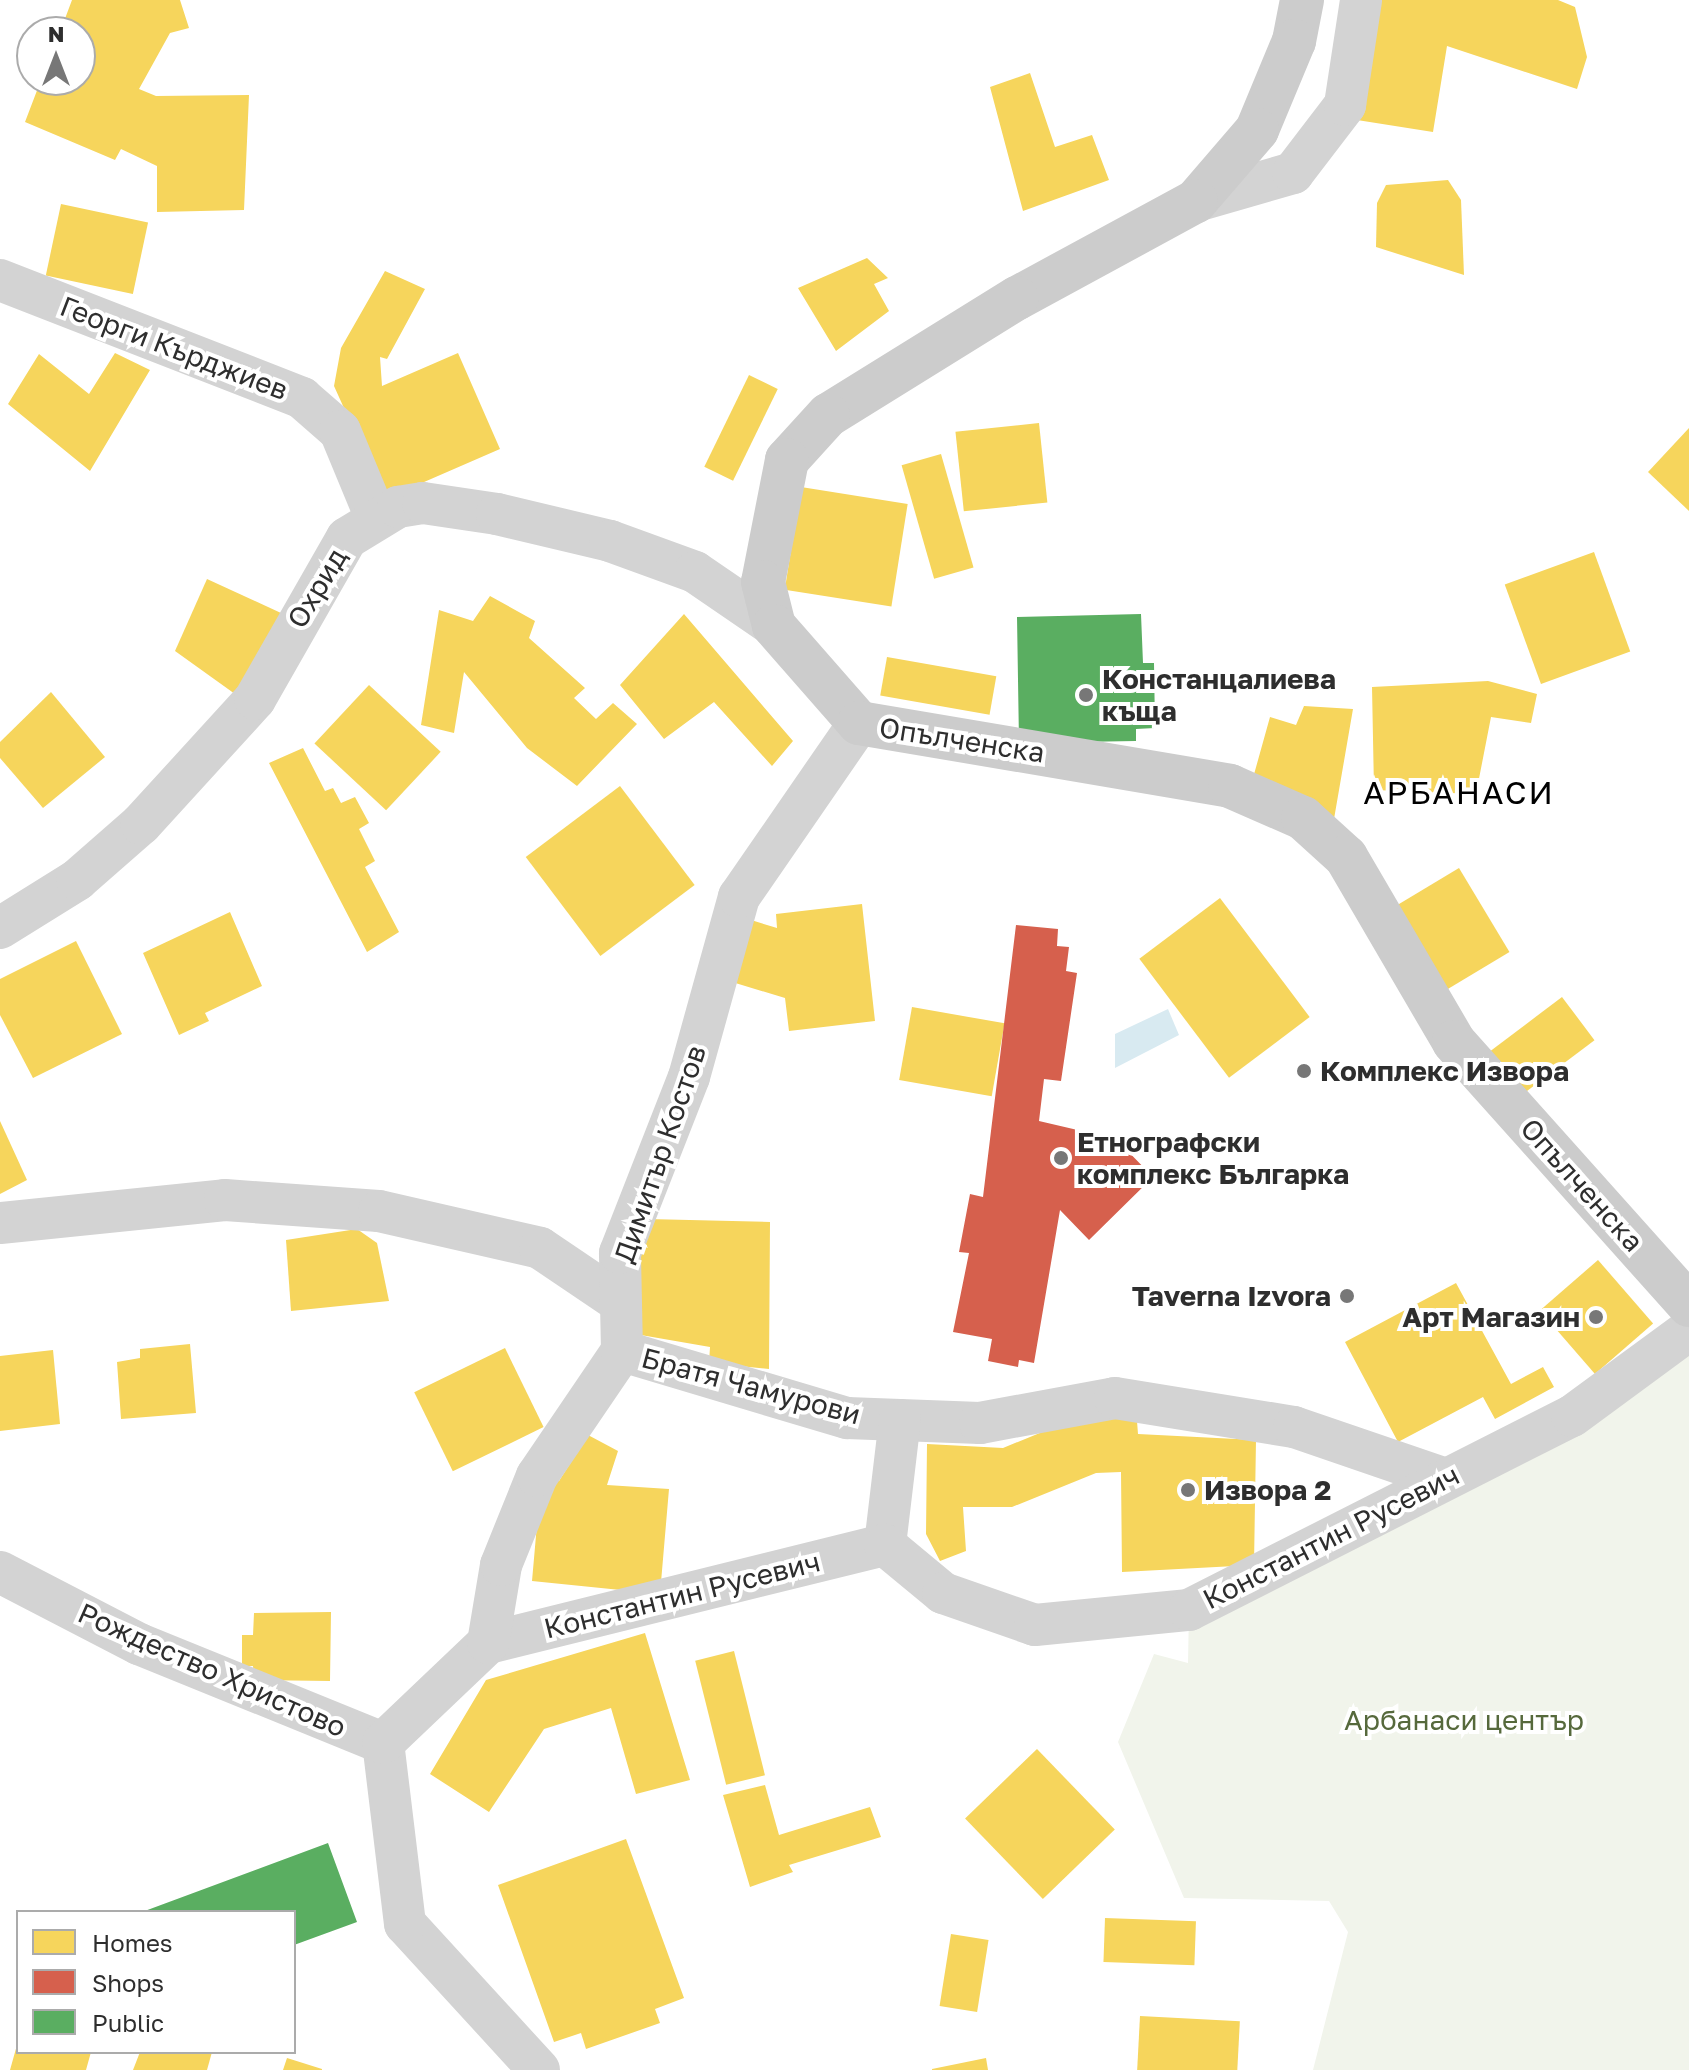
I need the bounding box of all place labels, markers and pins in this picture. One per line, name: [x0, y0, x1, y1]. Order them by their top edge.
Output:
place label: Констанцалиева къща: [1102, 662, 1336, 728]
marker: Констанцалиева къща: [1077, 686, 1095, 704]
place label: Комплекс Извора: [1320, 1054, 1569, 1088]
marker: Комплекс Извора: [1295, 1062, 1313, 1080]
place label: Етнографски комплекс Българка: [1077, 1125, 1349, 1191]
marker: Етнографски комплекс Българка: [1052, 1149, 1070, 1167]
place label: Taverna Izvora: [1132, 1279, 1331, 1313]
marker: Taverna Izvora: [1338, 1287, 1356, 1305]
place label: Арт Магазин: [1402, 1300, 1580, 1334]
marker: Арт Магазин: [1587, 1308, 1605, 1326]
place label: Извора 2: [1204, 1473, 1331, 1507]
marker: Извора 2: [1179, 1481, 1197, 1499]

